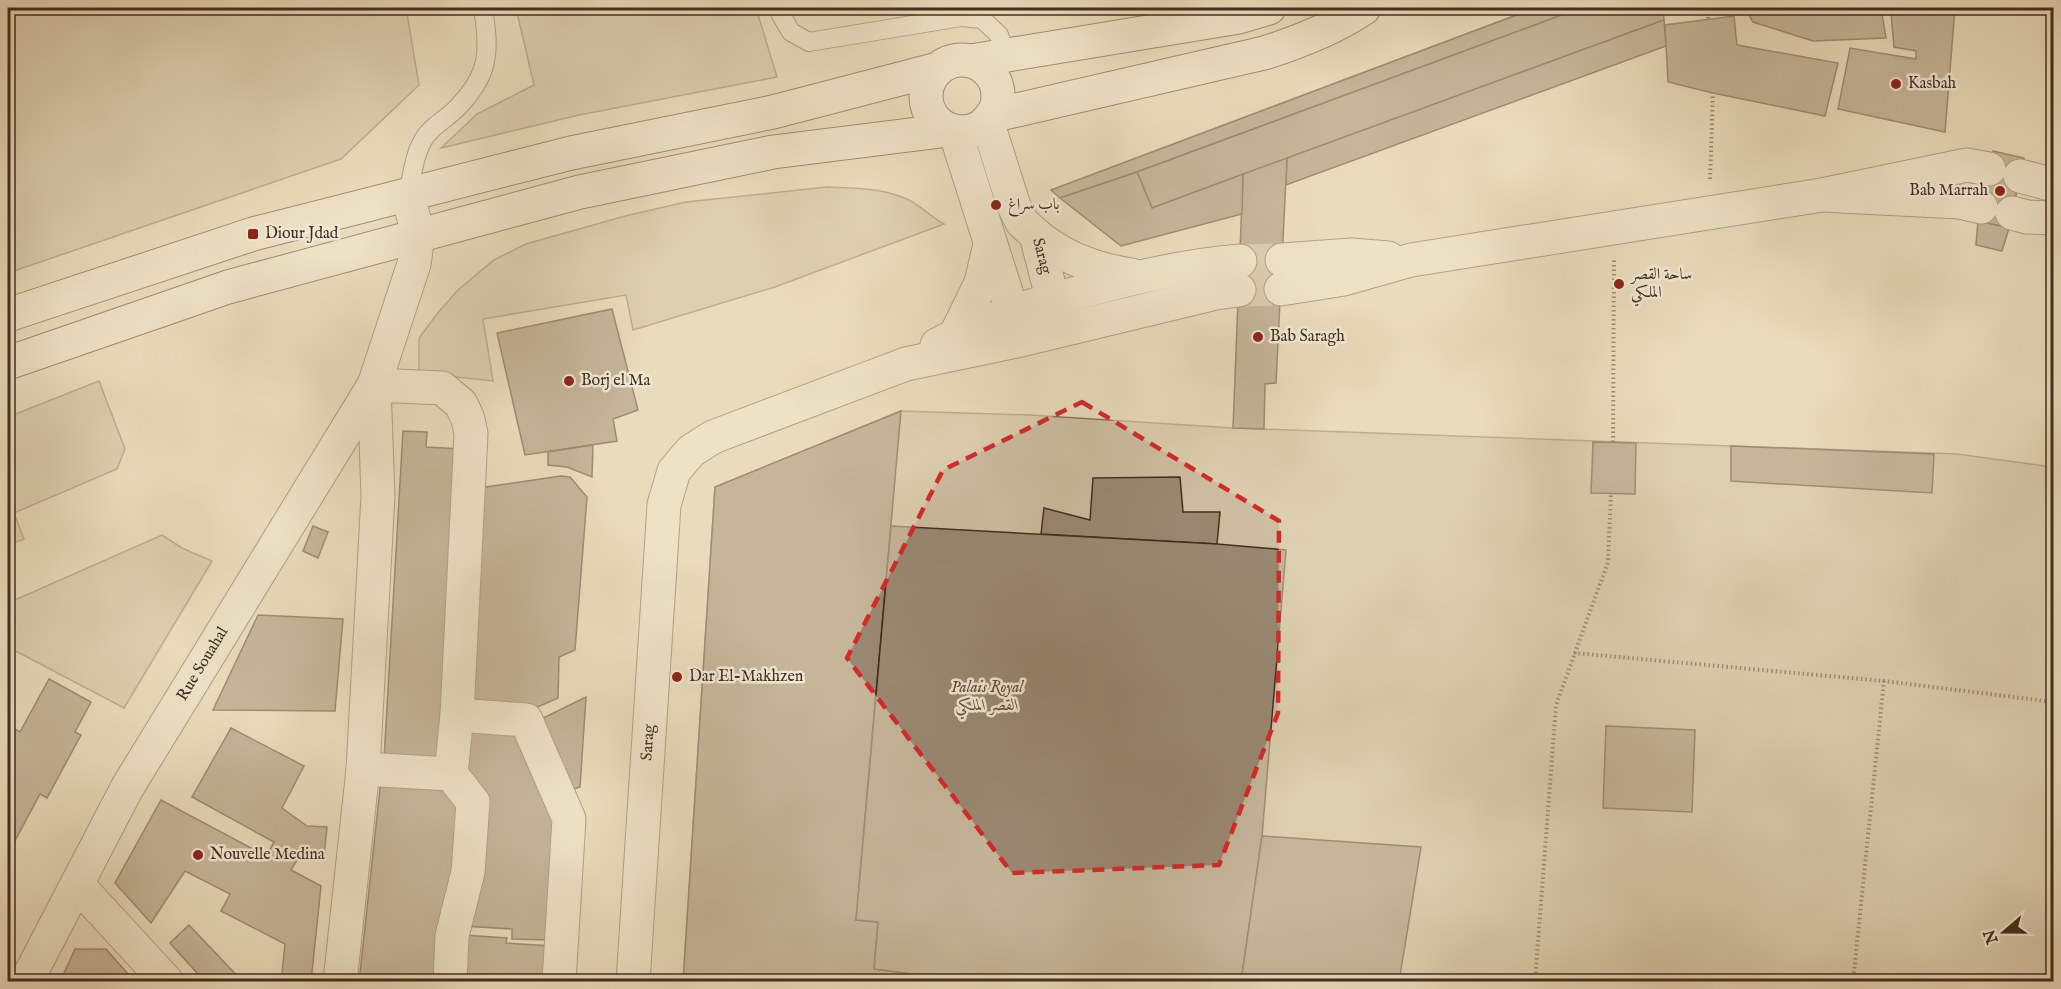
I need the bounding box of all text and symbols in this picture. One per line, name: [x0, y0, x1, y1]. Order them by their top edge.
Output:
place label: Kasbah: [1908, 74, 1957, 94]
marker: Kasbah: [1889, 77, 1903, 91]
place label: Bab Marrah: [1909, 181, 1988, 201]
marker: Bab Marrah: [1993, 184, 2007, 198]
place label: باب سراغ: [1008, 195, 1059, 217]
marker: باب سراغ: [989, 198, 1003, 212]
place label: Diour Jdad: [265, 224, 339, 244]
marker: Diour Jdad: [246, 227, 260, 241]
street label: Sarag: [1027, 236, 1056, 277]
place label: ساحة القصر الملكي: [1629, 265, 1692, 307]
marker: ساحة القصر الملكي: [1612, 277, 1626, 291]
place label: Bab Saragh: [1270, 327, 1345, 347]
marker: Bab Saragh: [1251, 330, 1265, 344]
place label: Borj el Ma: [581, 371, 651, 391]
marker: Borj el Ma: [562, 374, 576, 388]
street label: Rue Souahal: [173, 623, 233, 705]
place label: Dar El-Makhzen: [689, 667, 804, 687]
marker: Dar El-Makhzen: [670, 670, 684, 684]
park label: Palais Royal القصر الملكي: [951, 678, 1024, 720]
street label: Sarag: [637, 723, 660, 761]
place label: Nouvelle Medina: [210, 845, 325, 865]
marker: Nouvelle Medina: [191, 848, 205, 862]
north arrow: [1974, 902, 2034, 962]
text: N: [1980, 926, 2004, 947]

